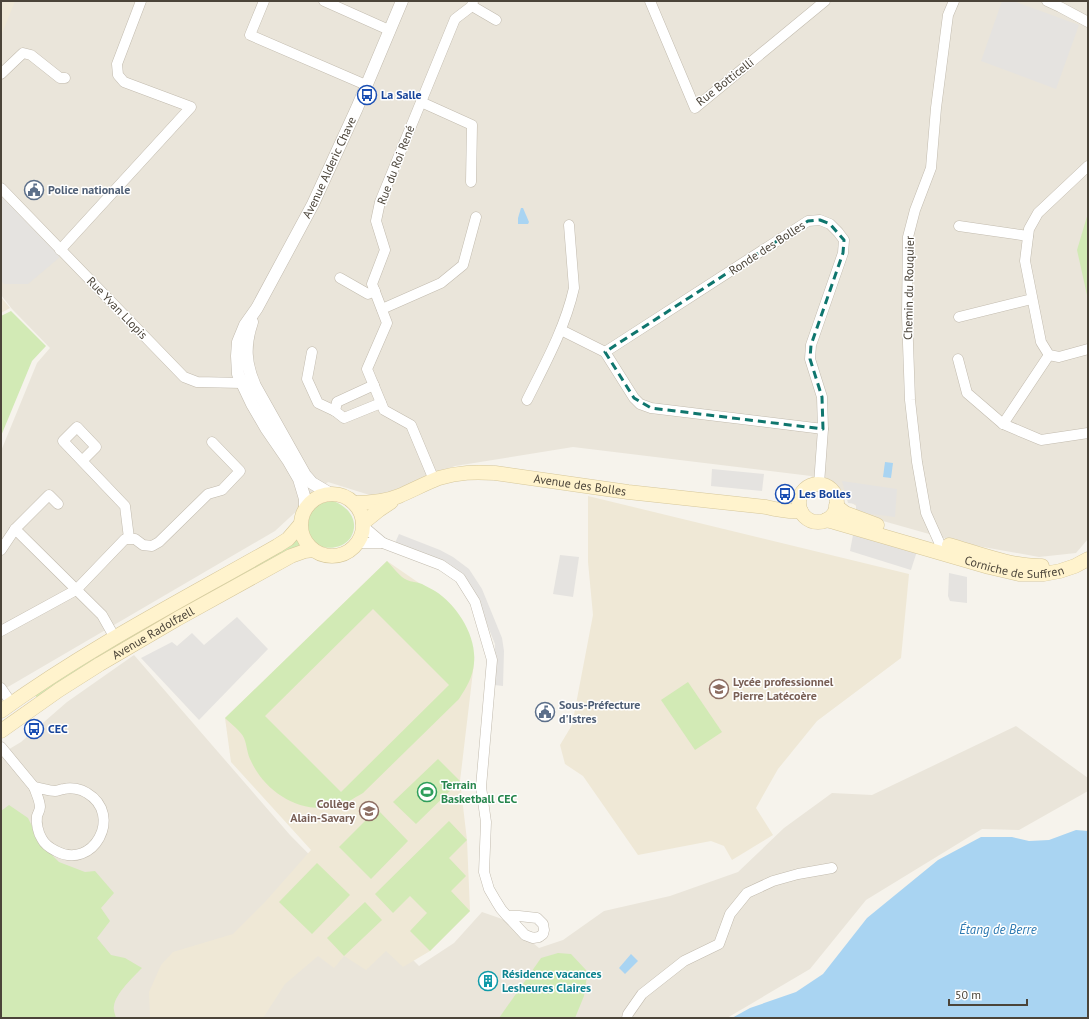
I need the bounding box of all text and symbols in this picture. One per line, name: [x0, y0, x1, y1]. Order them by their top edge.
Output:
street label: Rue Botticelli: [693, 54, 757, 109]
bus stop icon: La Salle: [356, 84, 378, 106]
place label: La Salle: [381, 87, 422, 102]
street label: Avenue Alderic Chave: [299, 114, 359, 221]
street label: Rue du Roi René: [374, 123, 418, 207]
public building icon: Police nationale: [23, 179, 45, 201]
place label: Police nationale: [48, 182, 130, 197]
street label: Ronde des Bolles: [726, 217, 808, 278]
street label: Chemin du Rouquier: [900, 236, 917, 340]
street label: Rue Yvan Llopis: [84, 273, 151, 342]
street label: Avenue des Bolles: [533, 471, 627, 499]
bus stop icon: Les Bolles: [774, 483, 796, 505]
place label: Les Bolles: [799, 486, 851, 501]
street label: Corniche de Suffren: [963, 552, 1066, 581]
street label: Avenue Radolfzell: [109, 603, 197, 662]
place label: Lycée professionnel Pierre Latécoère: [733, 674, 834, 703]
school or university icon: Lycée professionnel Pierre Latécoère: [708, 678, 730, 700]
place label: Sous-Préfecture d'Istres: [559, 697, 640, 726]
public building icon: Sous-Préfecture d'Istres: [534, 701, 556, 723]
bus stop icon: CEC: [23, 718, 45, 740]
place label: CEC: [48, 721, 68, 736]
place label: Terrain Basketball CEC: [441, 777, 517, 806]
sports icon: Terrain Basketball CEC: [416, 781, 438, 803]
place label: Collège Alain-Savary: [290, 796, 355, 825]
school or university icon: Collège Alain-Savary: [358, 800, 380, 822]
water label: Étang de Berre: [959, 921, 1037, 938]
place label: Résidence vacances Lesheures Claires: [502, 966, 602, 995]
building icon: Résidence vacances Lesheures Claires: [477, 970, 499, 992]
scale bar: [949, 981, 1027, 1007]
text: 50 m: [955, 987, 981, 1002]

